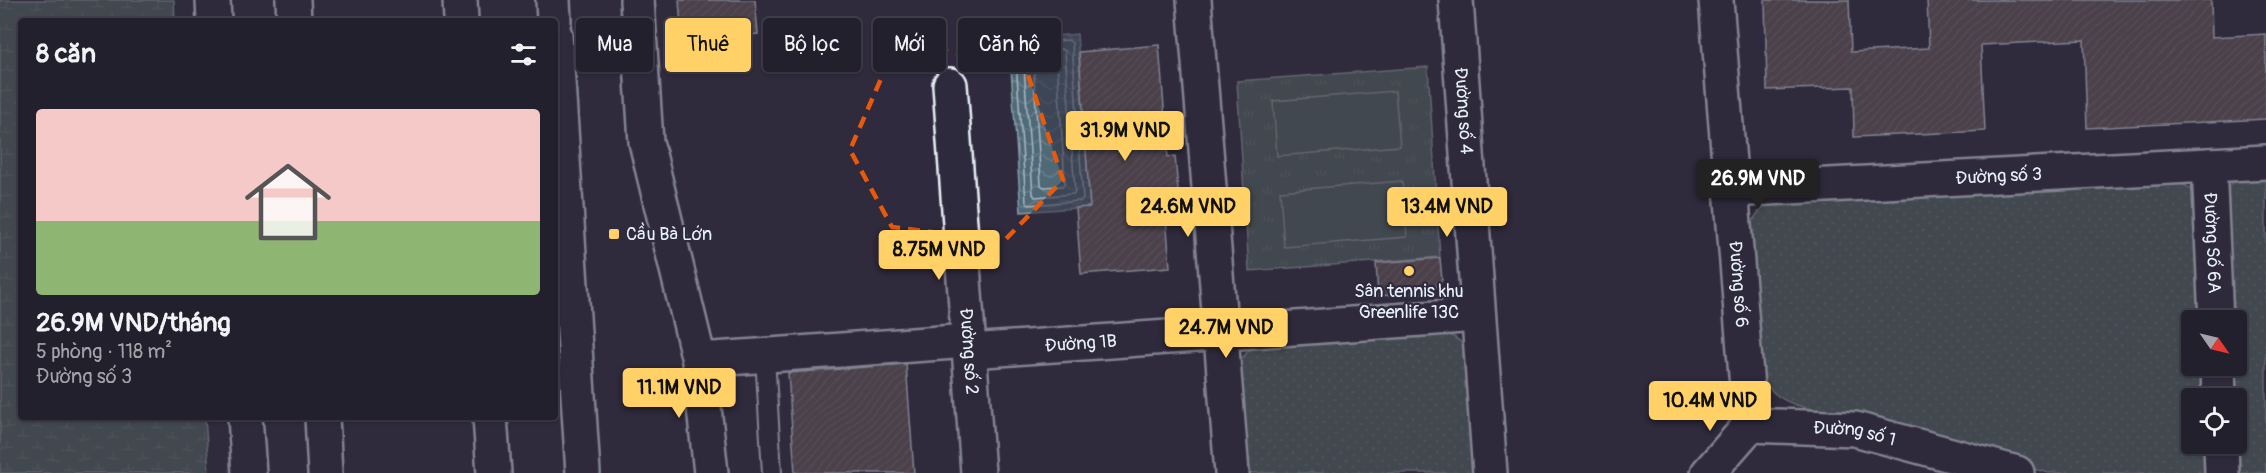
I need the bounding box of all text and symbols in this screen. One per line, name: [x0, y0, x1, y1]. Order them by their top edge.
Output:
chip: Mua: [576, 18, 653, 72]
chip: Thuê: [665, 18, 751, 72]
chip: Bộ lọc: [763, 18, 861, 72]
chip: Mới: [873, 18, 946, 72]
chip: Căn hộ: [958, 18, 1061, 72]
text: 8 căn: [36, 38, 96, 70]
icon: filters: [507, 38, 540, 71]
street label: Đường số 4: [1449, 66, 1479, 155]
pin: 31.9M VND: [1056, 111, 1194, 162]
text: 31.9M VND: [1080, 118, 1170, 143]
icon: home: [234, 148, 342, 256]
pin: 26.9M VND: [1689, 159, 1827, 210]
street label: Đường số 3: [1955, 162, 2042, 190]
text: 26.9M VND: [1711, 166, 1805, 191]
pin: 24.6M VND: [1119, 187, 1257, 238]
pin: 13.4M VND: [1378, 187, 1516, 238]
street label: Đường Số 6A: [2199, 192, 2226, 294]
text: 24.6M VND: [1140, 194, 1236, 219]
text: 13.4M VND: [1401, 194, 1493, 219]
place label: Cầu Bà Lớn: [626, 222, 712, 246]
marker: Cầu Bà Lớn: [607, 227, 621, 241]
pin: 8.75M VND: [870, 230, 1008, 281]
text: 8.75M VND: [893, 237, 985, 262]
street label: Đường số 6: [1724, 240, 1754, 328]
marker: Sân tennis khu Greenlife 13C: [1402, 264, 1416, 278]
place label: Sân tennis khu Greenlife 13C: [1354, 280, 1464, 324]
text: 26.9M VND/tháng: [36, 307, 231, 339]
street label: Đường số 2: [955, 307, 984, 395]
pin: 24.7M VND: [1157, 308, 1295, 359]
north arrow: [2181, 310, 2247, 376]
map controls: [2181, 310, 2247, 454]
text: 24.7M VND: [1179, 315, 1273, 340]
street label: Đường 1B: [1044, 329, 1117, 357]
text: 5 phòng · 118 m²: [36, 339, 172, 364]
text: Đường số 3: [36, 364, 132, 389]
pin: 11.1M VND: [610, 368, 748, 419]
text: 11.1M VND: [637, 375, 721, 400]
pin: 10.4M VND: [1641, 381, 1779, 432]
text: 10.4M VND: [1663, 388, 1757, 413]
button: locate: [2181, 388, 2247, 454]
street label: Đường số 1: [1813, 416, 1898, 451]

